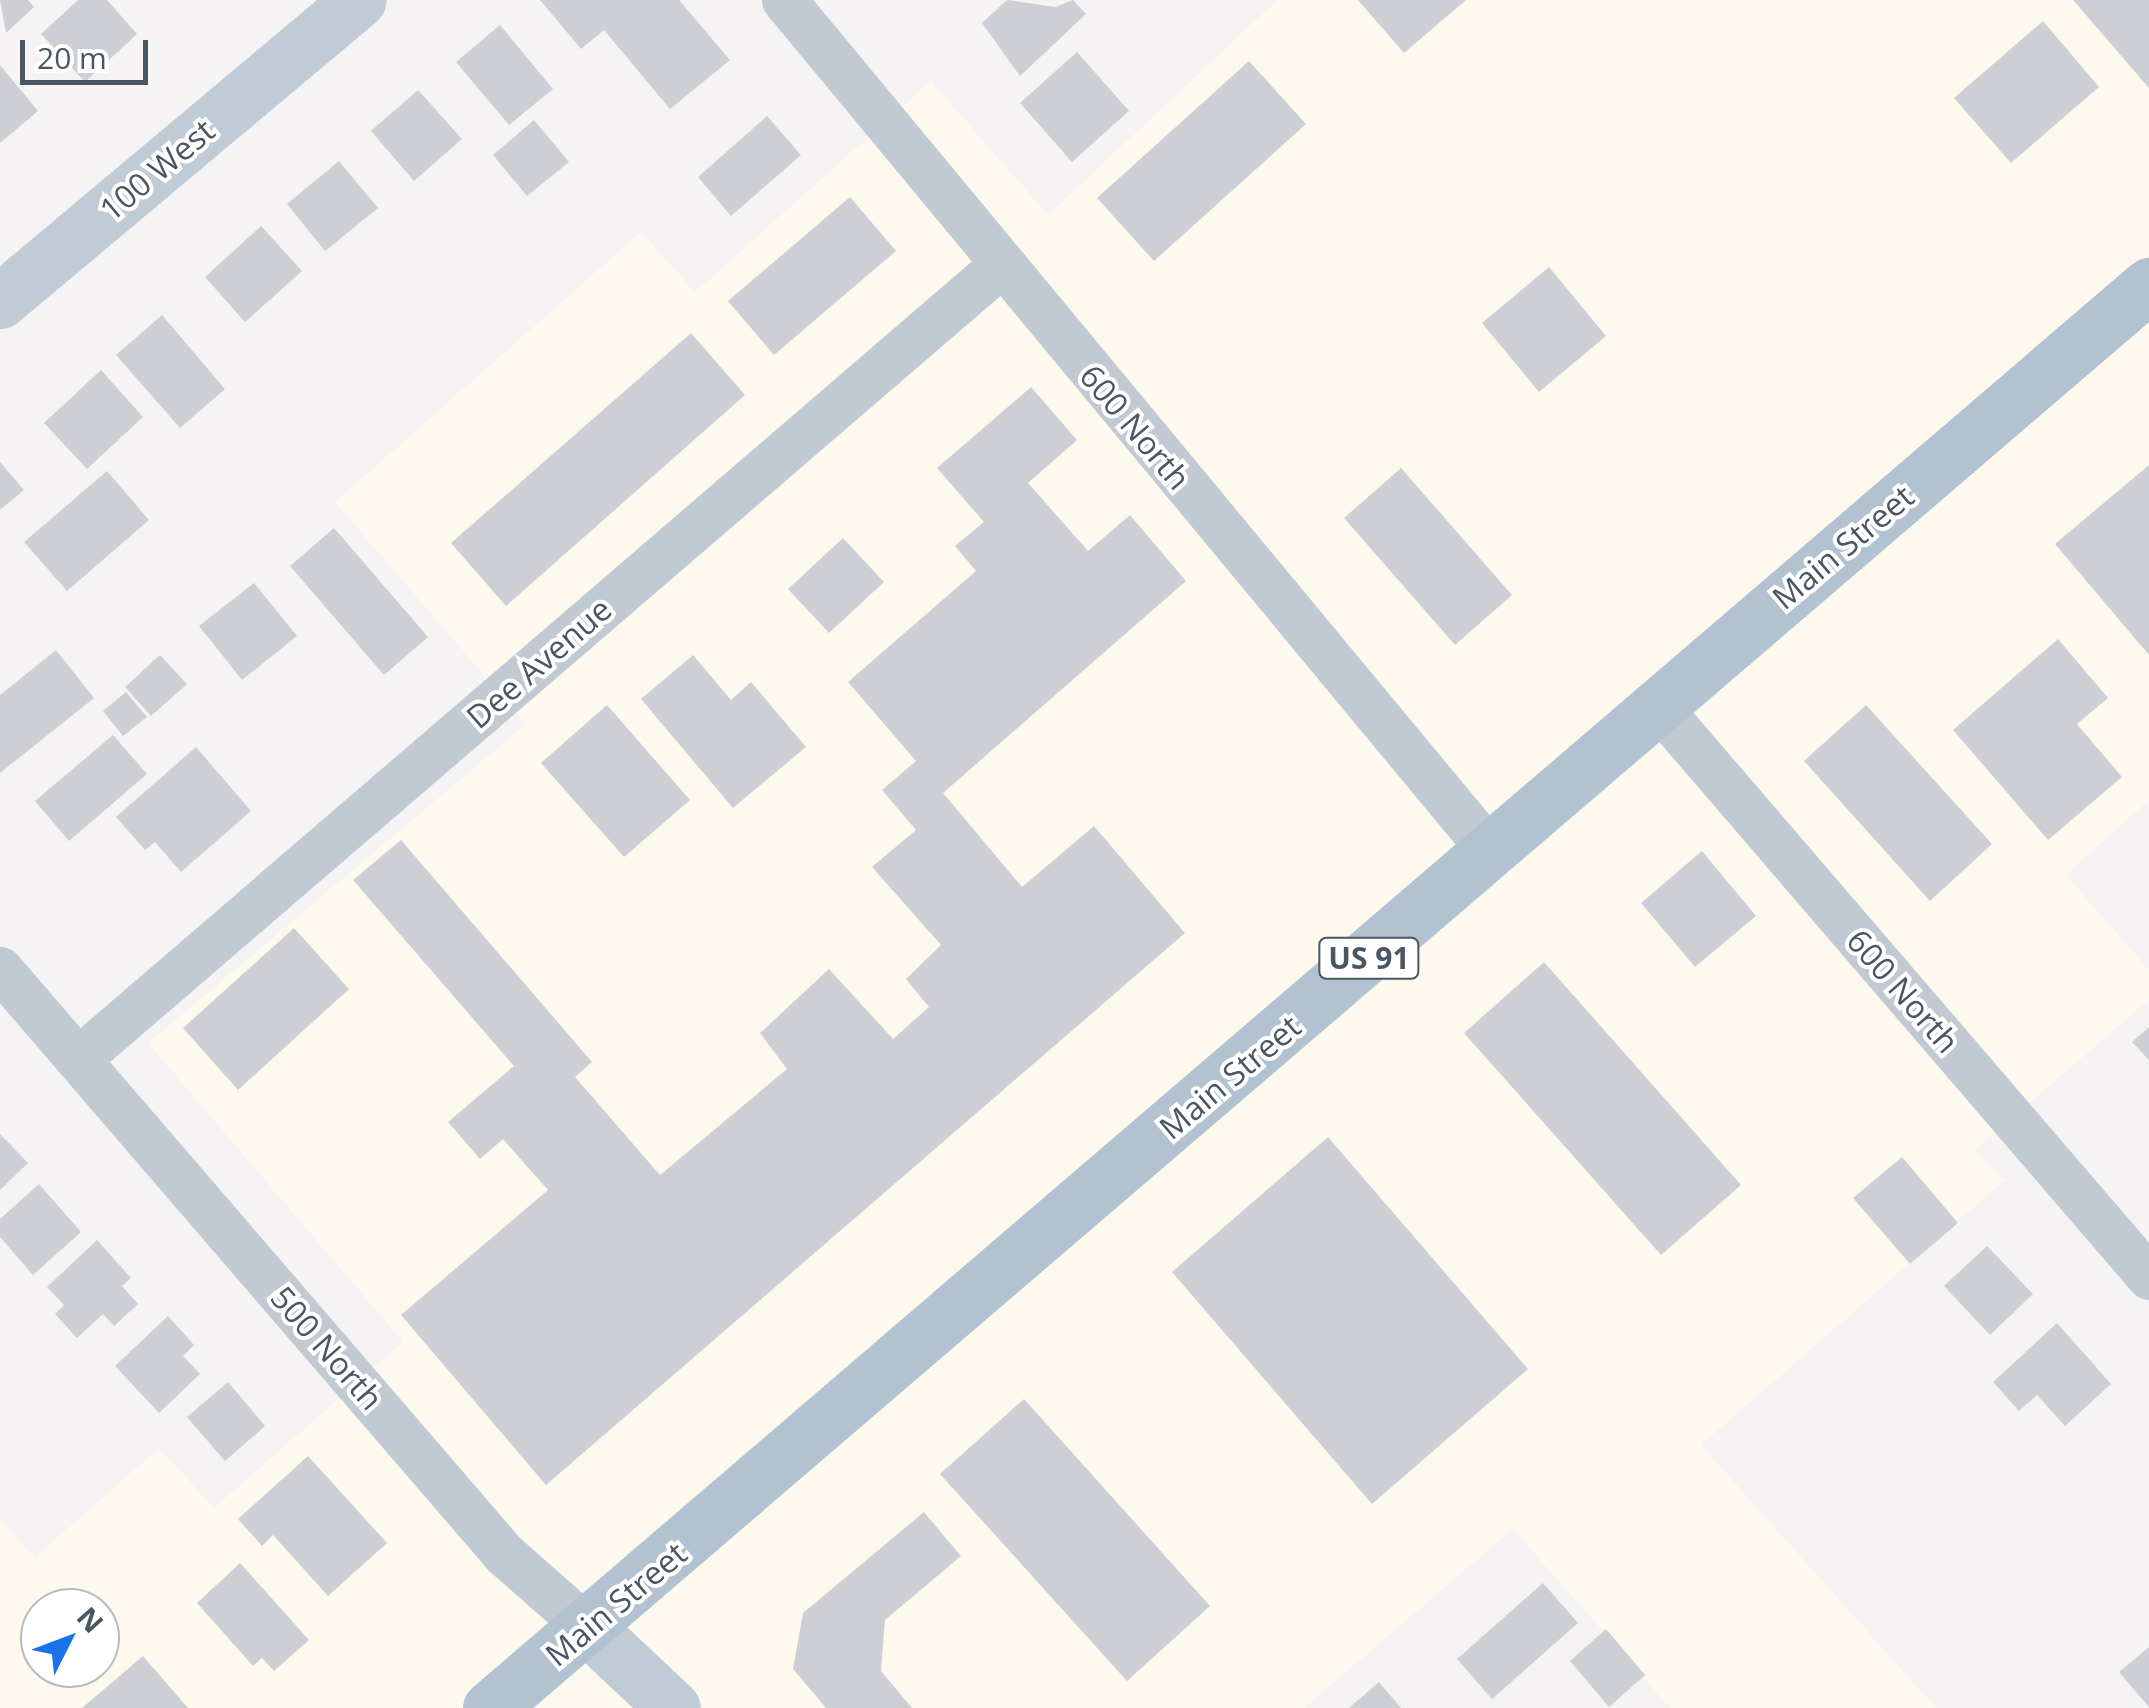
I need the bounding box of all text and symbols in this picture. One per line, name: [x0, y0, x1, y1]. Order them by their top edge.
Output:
scale bar: [25, 20, 152, 82]
text: 20 m: [37, 37, 107, 78]
street label: 100 West: [92, 111, 222, 229]
street label: 600 North: [1072, 357, 1198, 497]
street label: Main Street: [1765, 477, 1921, 617]
street label: Dee Avenue: [459, 590, 619, 736]
street label: 600 North: [1839, 922, 1967, 1060]
road number: US 91: [1316, 933, 1422, 983]
street label: Main Street: [1152, 1007, 1308, 1147]
street label: 500 North: [263, 1279, 391, 1417]
street label: Main Street: [538, 1534, 694, 1674]
north arrow: [20, 1588, 120, 1688]
text: N: [69, 1598, 113, 1640]

